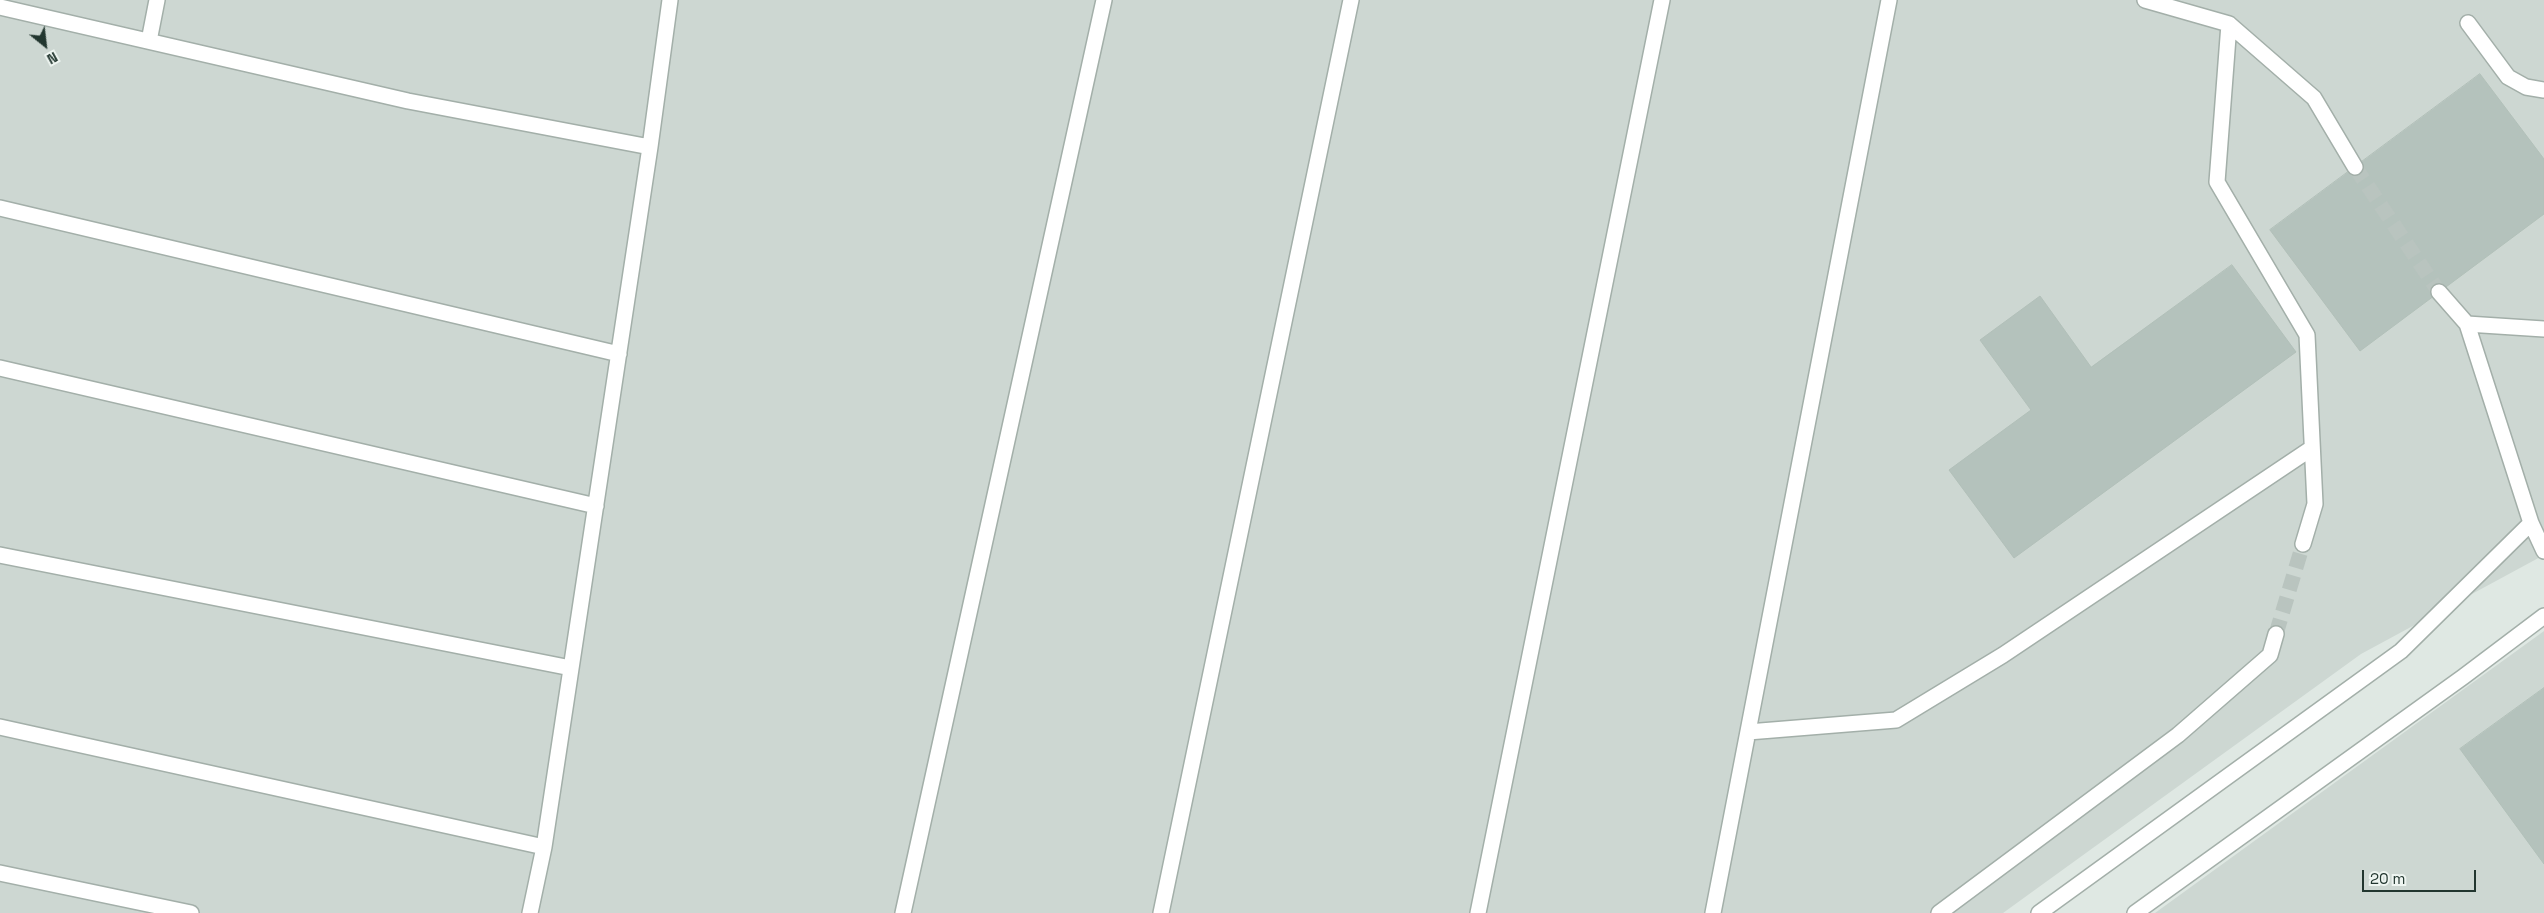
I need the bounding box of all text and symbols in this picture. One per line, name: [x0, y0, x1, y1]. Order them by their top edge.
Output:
north arrow: [20, 20, 70, 70]
text: N: [44, 48, 61, 68]
scale bar: [2364, 860, 2478, 892]
text: 20 m: [2370, 869, 2405, 888]

